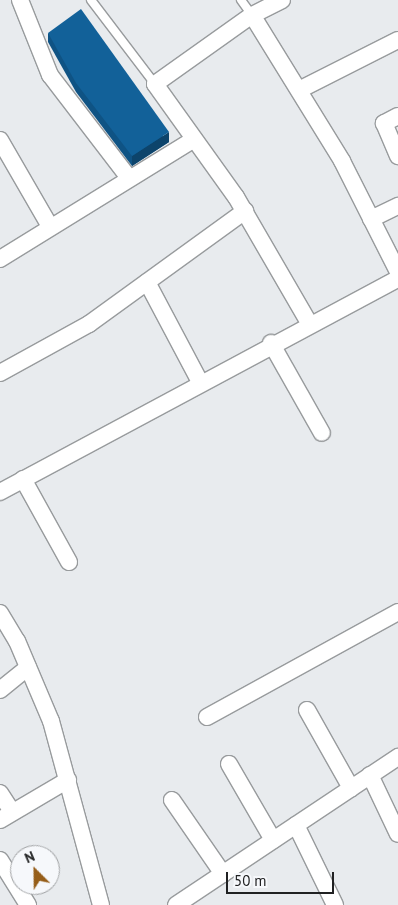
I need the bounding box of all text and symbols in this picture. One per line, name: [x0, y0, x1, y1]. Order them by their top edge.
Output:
north arrow: [10, 845, 60, 895]
text: N: [22, 847, 37, 867]
scale bar: [228, 862, 336, 894]
text: 50 m: [234, 871, 267, 890]

